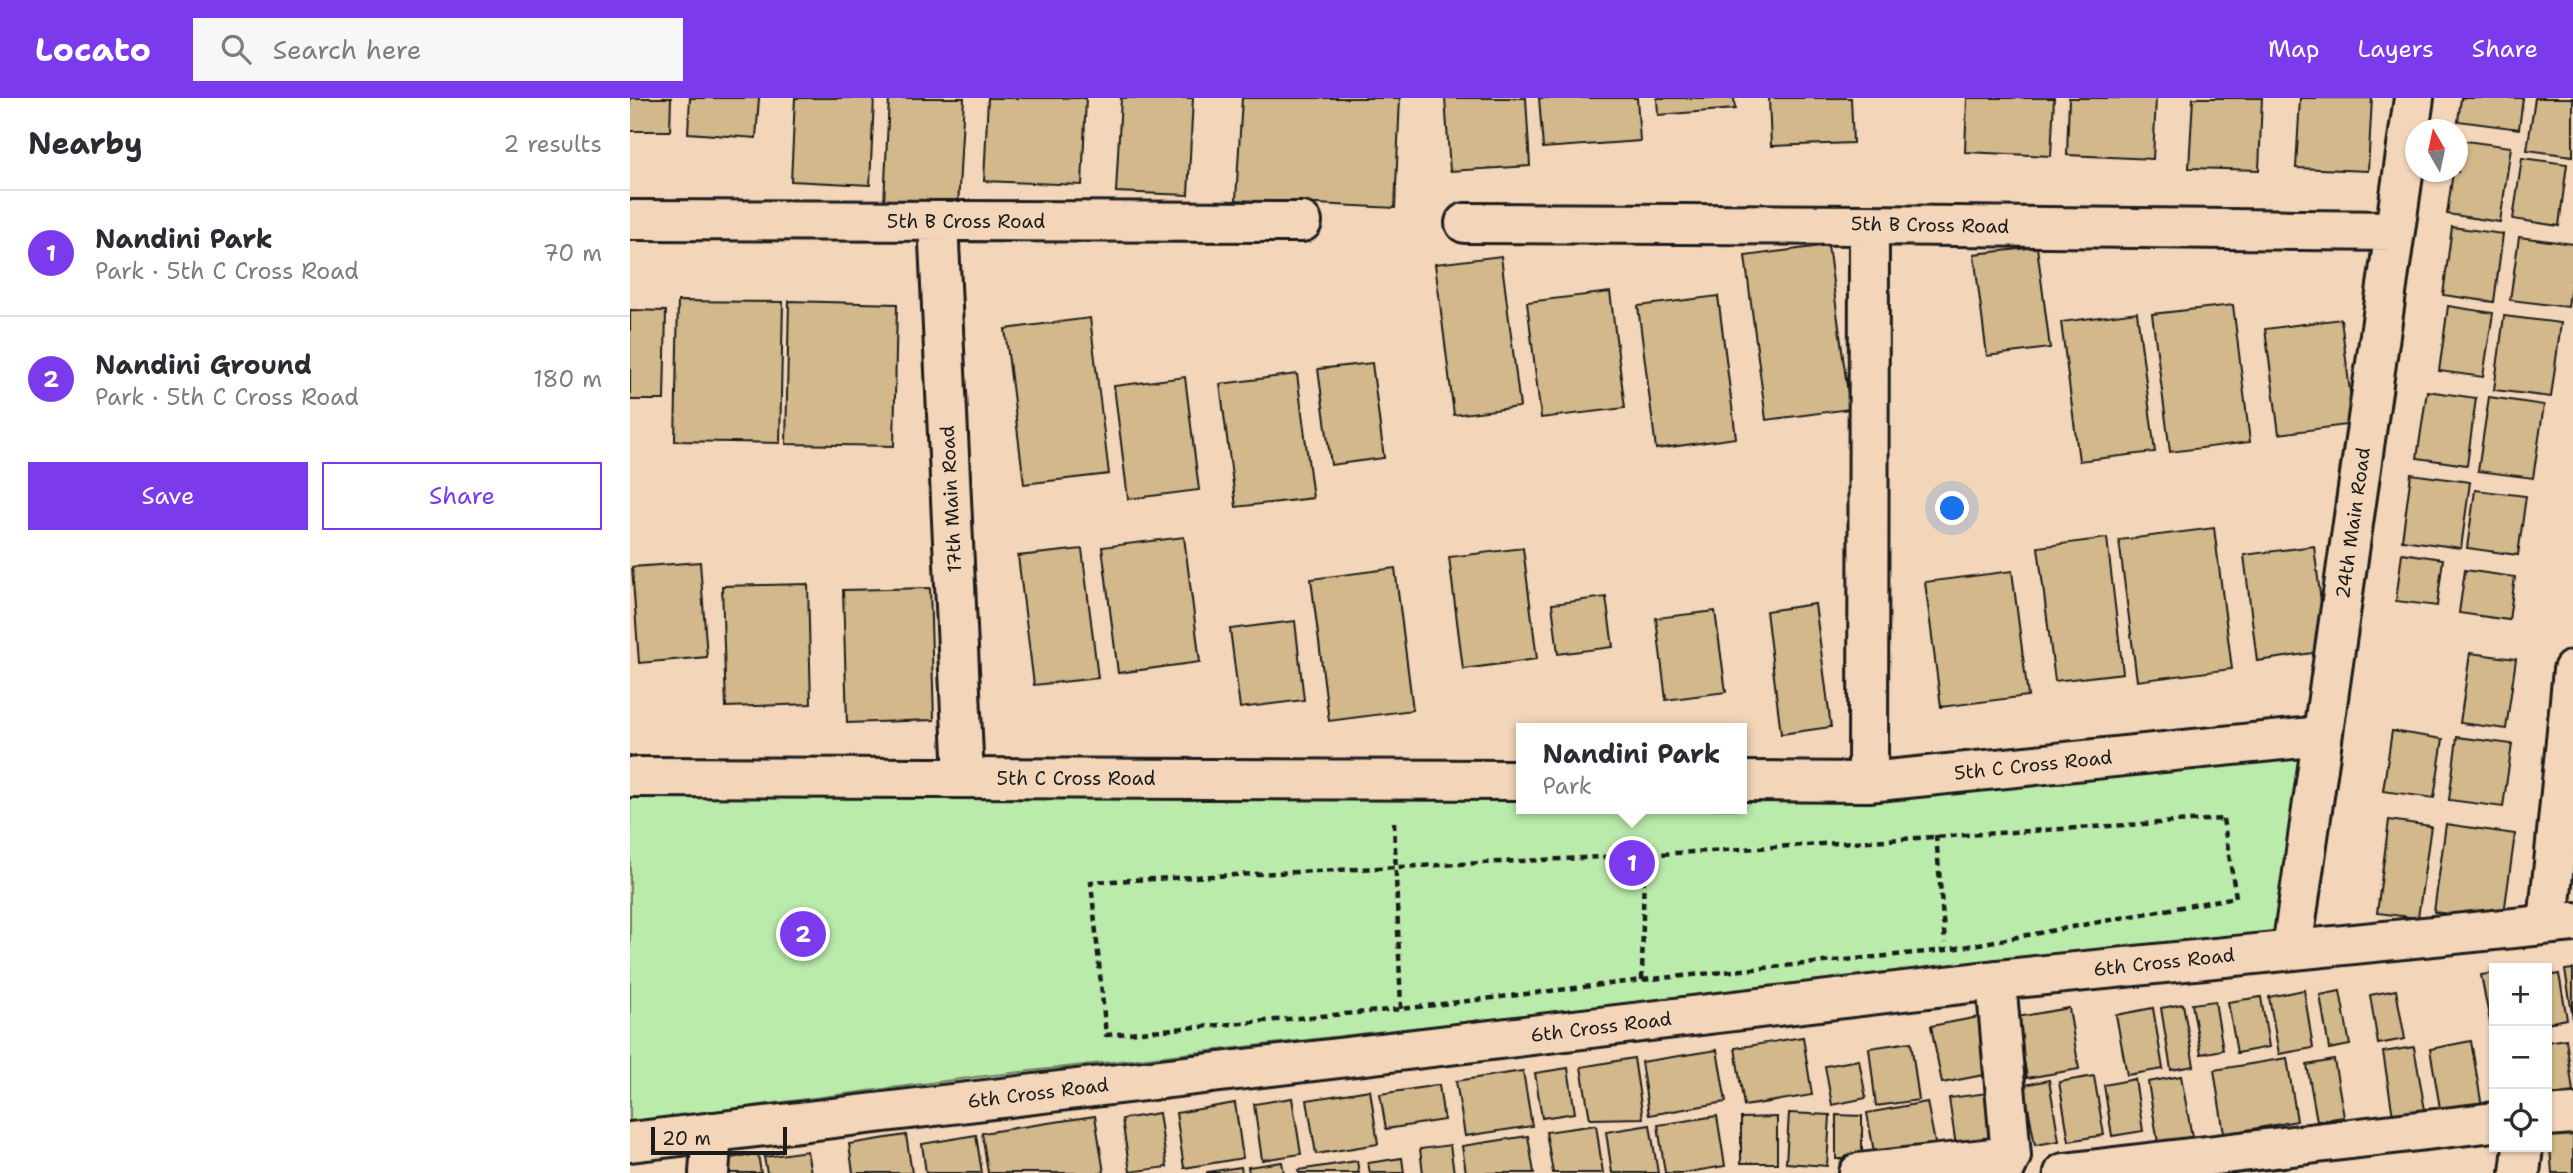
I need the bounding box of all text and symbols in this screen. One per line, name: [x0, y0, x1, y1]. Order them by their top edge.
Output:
search box: [193, 18, 683, 81]
text: Locato: [35, 27, 151, 72]
icon: search: [217, 30, 255, 68]
text: Search here: [273, 32, 421, 67]
text: Map: [2268, 33, 2319, 65]
text: Layers: [2357, 33, 2434, 65]
text: Share: [2472, 33, 2538, 65]
north arrow: [2405, 119, 2468, 182]
text: Nearby: [28, 123, 143, 164]
text: 2 results: [503, 129, 602, 159]
street label: 5th B Cross Road: [887, 209, 1045, 234]
street label: 5th B Cross Road: [1851, 211, 2009, 239]
text: Nandini Park: [95, 221, 273, 256]
text: 1: [46, 238, 56, 268]
text: 70 m: [543, 238, 602, 268]
text: Park · 5th C Cross Road: [95, 256, 359, 286]
text: Nandini Ground: [95, 347, 312, 382]
text: 2: [43, 364, 59, 394]
text: 180 m: [533, 364, 602, 394]
text: Park · 5th C Cross Road: [95, 382, 359, 412]
street label: 17th Main Road: [935, 425, 967, 573]
street label: 24th Main Road: [2330, 446, 2376, 600]
button: Save: [28, 462, 308, 530]
button: Share: [322, 462, 602, 530]
your location: [1935, 491, 1969, 525]
popup: [1516, 723, 1747, 814]
text: Nandini Park: [1543, 736, 1720, 771]
street label: 5th C Cross Road: [1953, 744, 2113, 786]
street label: 5th C Cross Road: [997, 766, 1155, 791]
text: Park: [1543, 771, 1592, 801]
pin: 1: [1609, 837, 1655, 889]
pin: 2: [780, 908, 826, 960]
street label: 6th Cross Road: [2092, 942, 2236, 982]
map controls: [2489, 963, 2552, 1152]
button: +: [2489, 963, 2552, 1026]
street label: 6th Cross Road: [1529, 1006, 1673, 1048]
button: −: [2489, 1026, 2552, 1089]
street label: 6th Cross Road: [966, 1072, 1110, 1114]
button: locate: [2489, 1089, 2552, 1152]
scale bar: [651, 1124, 788, 1156]
text: 20 m: [662, 1126, 711, 1151]

